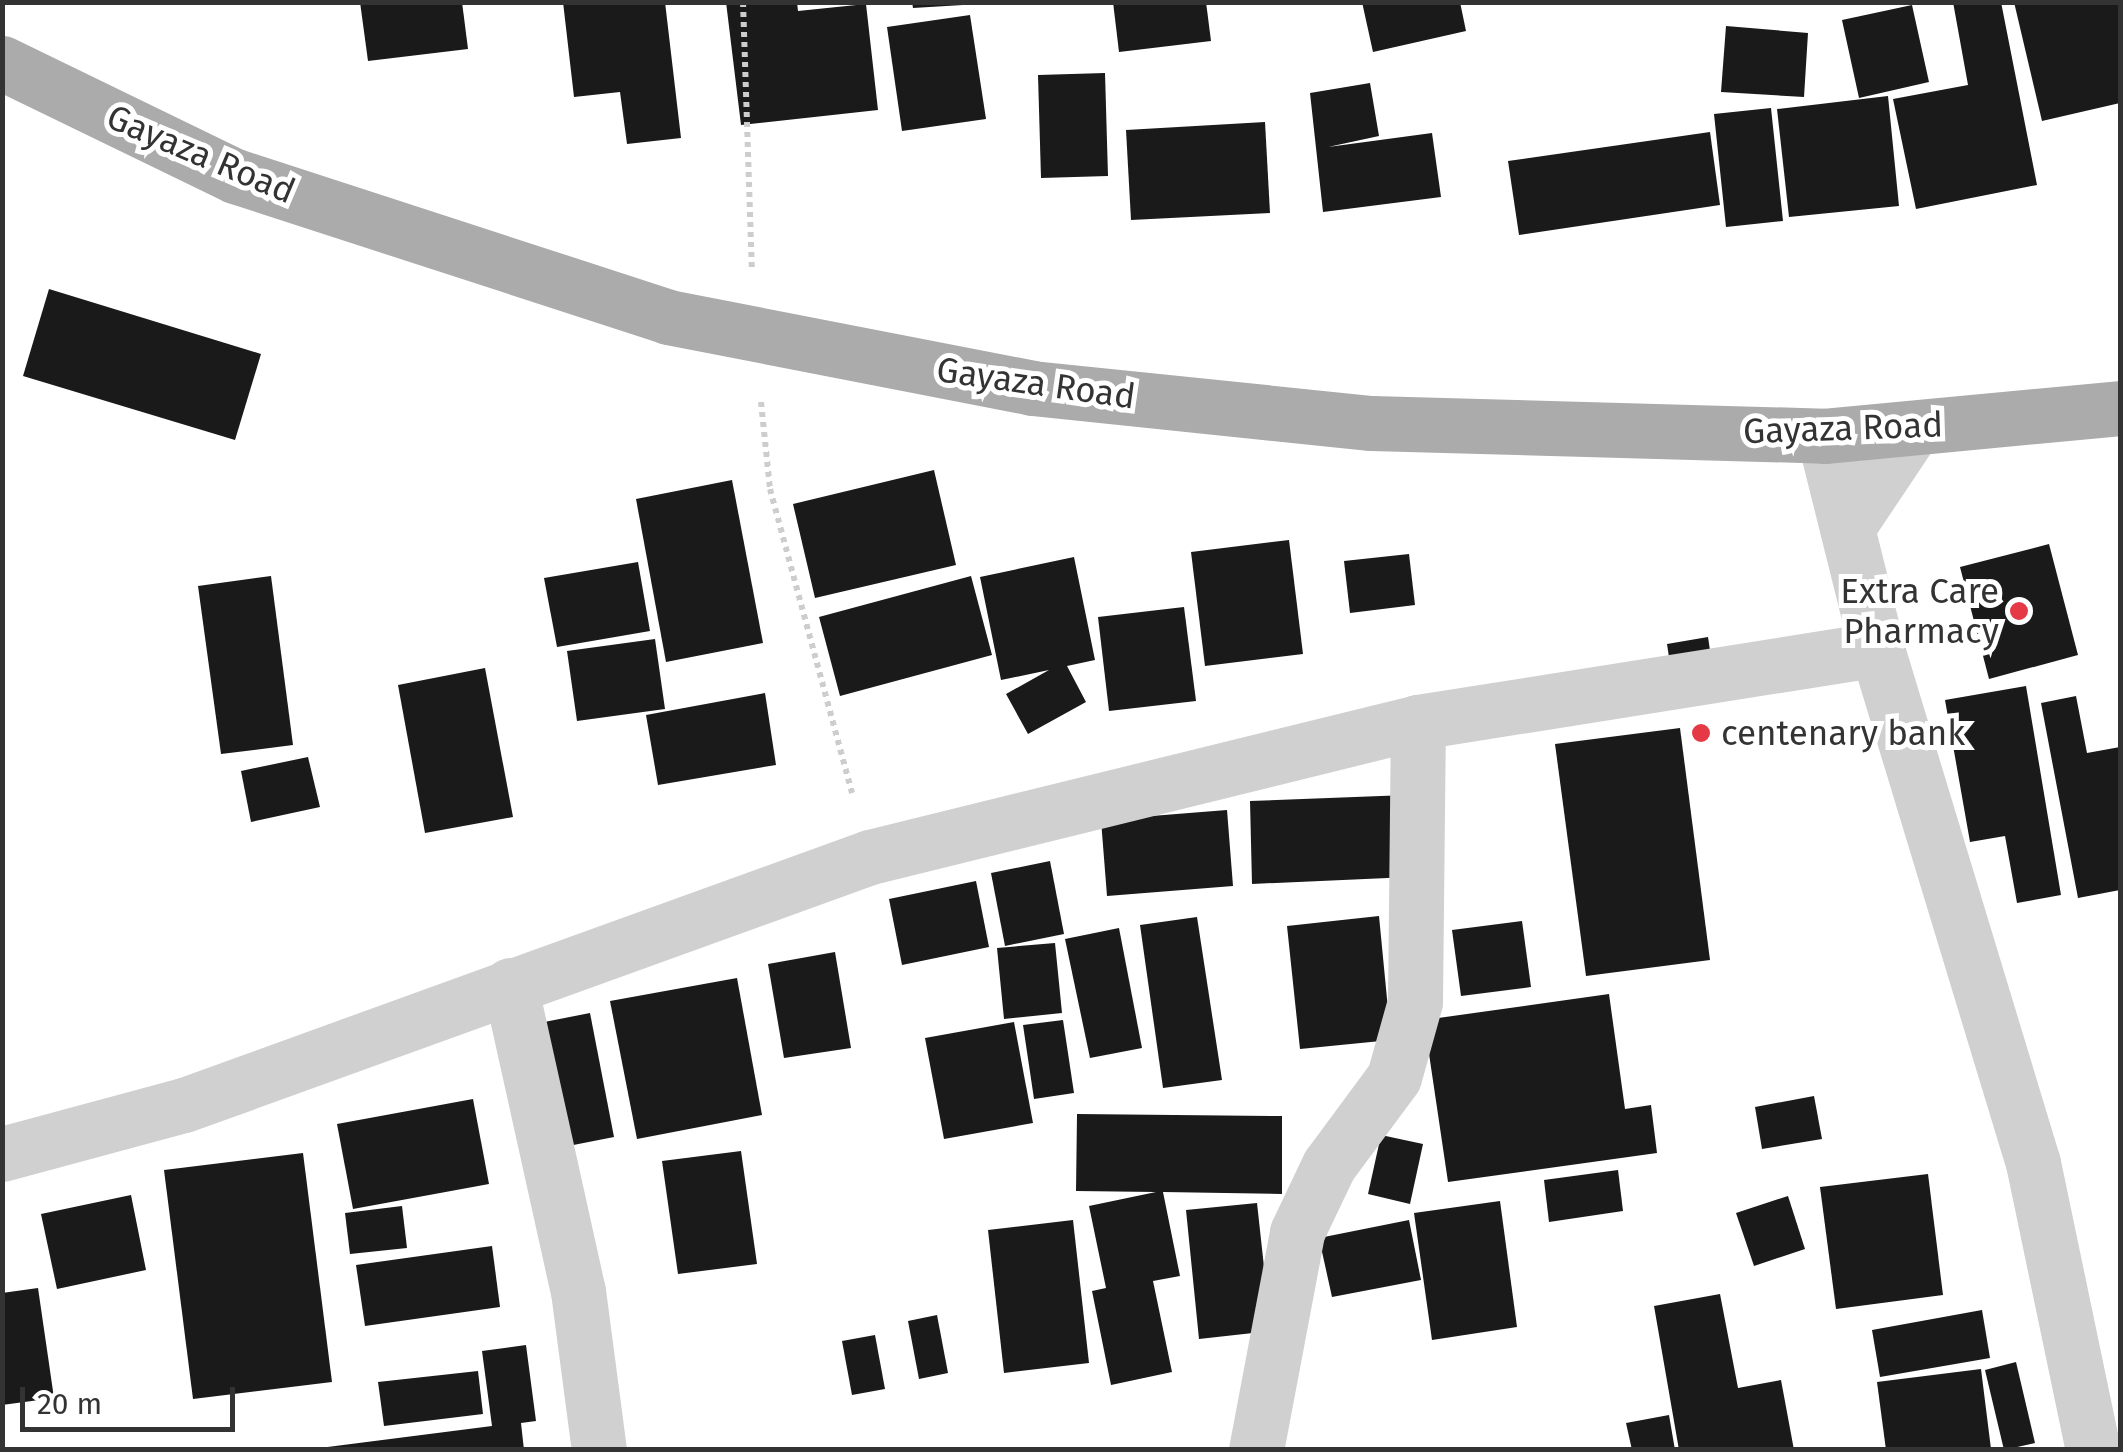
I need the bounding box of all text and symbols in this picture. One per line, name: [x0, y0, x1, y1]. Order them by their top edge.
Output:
street label: Gayaza Road: [101, 96, 301, 212]
street label: Gayaza Road: [934, 348, 1138, 418]
street label: Gayaza Road: [1742, 404, 1944, 452]
place label: Extra Care Pharmacy: [1840, 570, 1999, 652]
marker: Extra Care Pharmacy: [2008, 600, 2030, 622]
place label: centenary bank: [1721, 712, 1965, 754]
marker: centenary bank: [1690, 722, 1712, 744]
scale bar: [25, 1367, 240, 1429]
text: 20 m: [37, 1386, 102, 1422]

